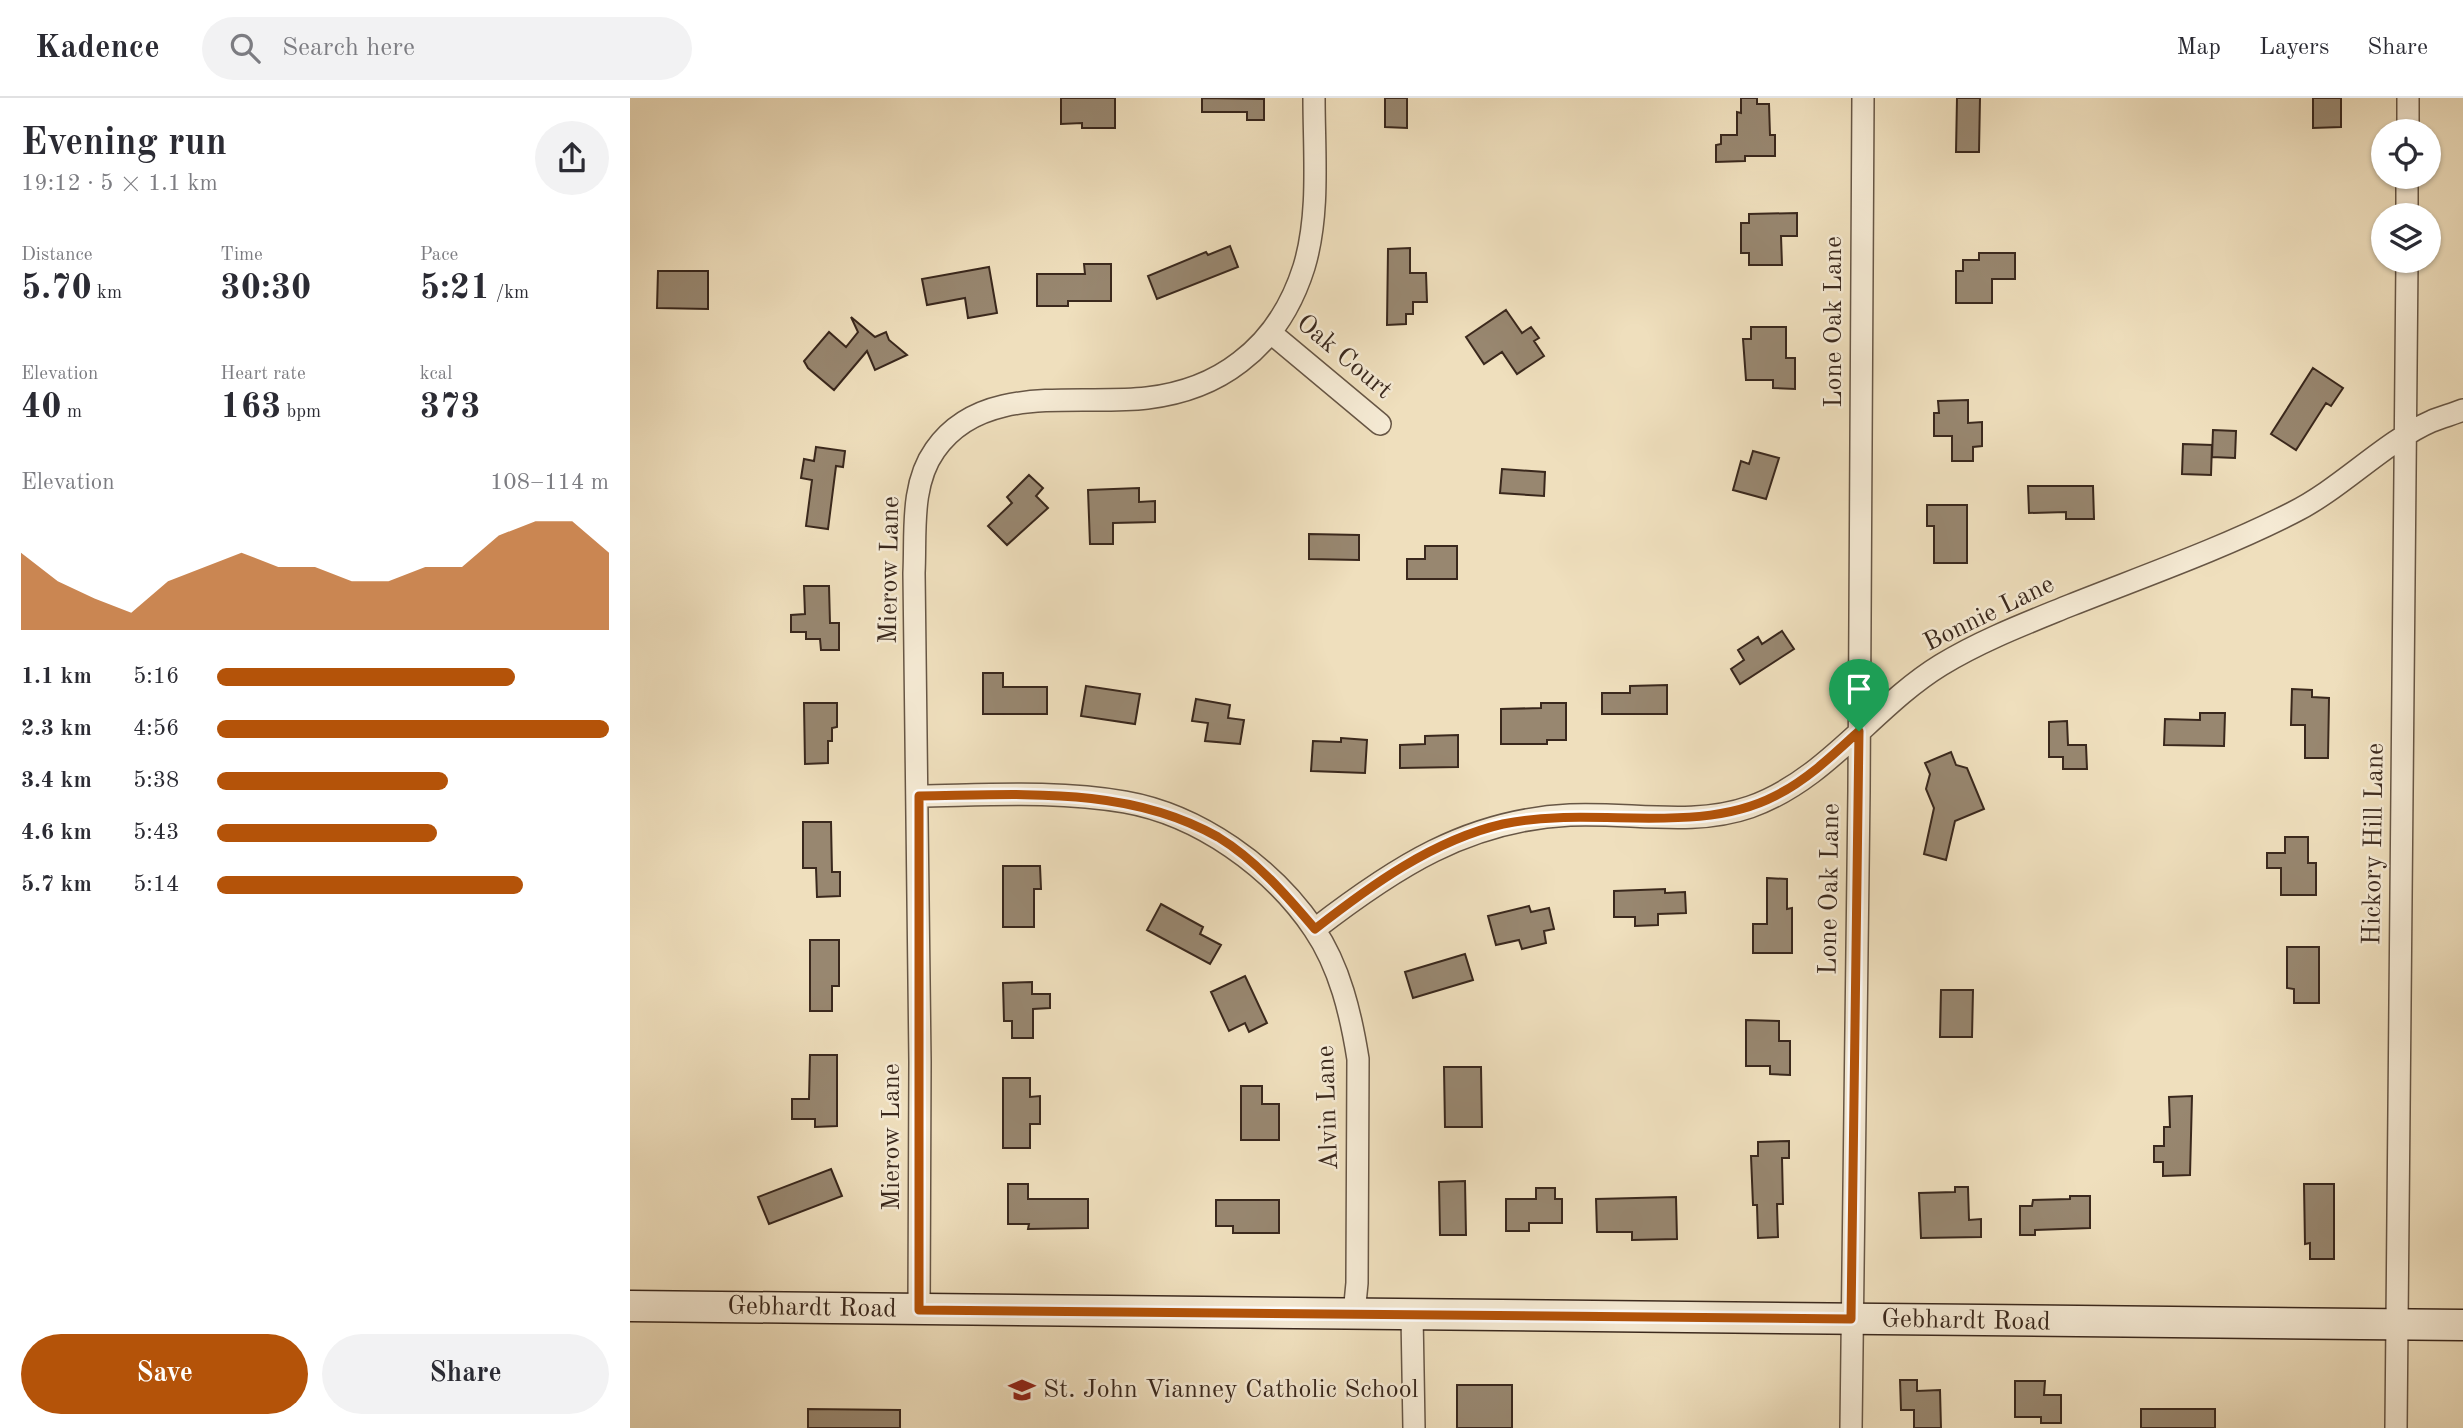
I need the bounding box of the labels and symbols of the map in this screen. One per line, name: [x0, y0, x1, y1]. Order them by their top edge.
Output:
street label: Lone Oak Lane: [1821, 236, 1847, 408]
street label: Oak Court: [1291, 310, 1397, 404]
street label: Mierow Lane: [876, 496, 904, 644]
street label: Bonnie Lane: [1920, 571, 2058, 657]
pin: [1829, 659, 1889, 731]
street label: Hickory Hill Lane: [2359, 743, 2389, 945]
street label: Lone Oak Lane: [1816, 803, 1844, 975]
street label: Alvin Lane: [1313, 1045, 1343, 1171]
street label: Mierow Lane: [879, 1063, 905, 1211]
street label: Gebhardt Road: [727, 1294, 897, 1322]
street label: Gebhardt Road: [1881, 1307, 2051, 1335]
school or university icon: St. John Vianney Catholic School: [1007, 1375, 1037, 1405]
place label: St. John Vianney Catholic School: [1043, 1377, 1419, 1403]

